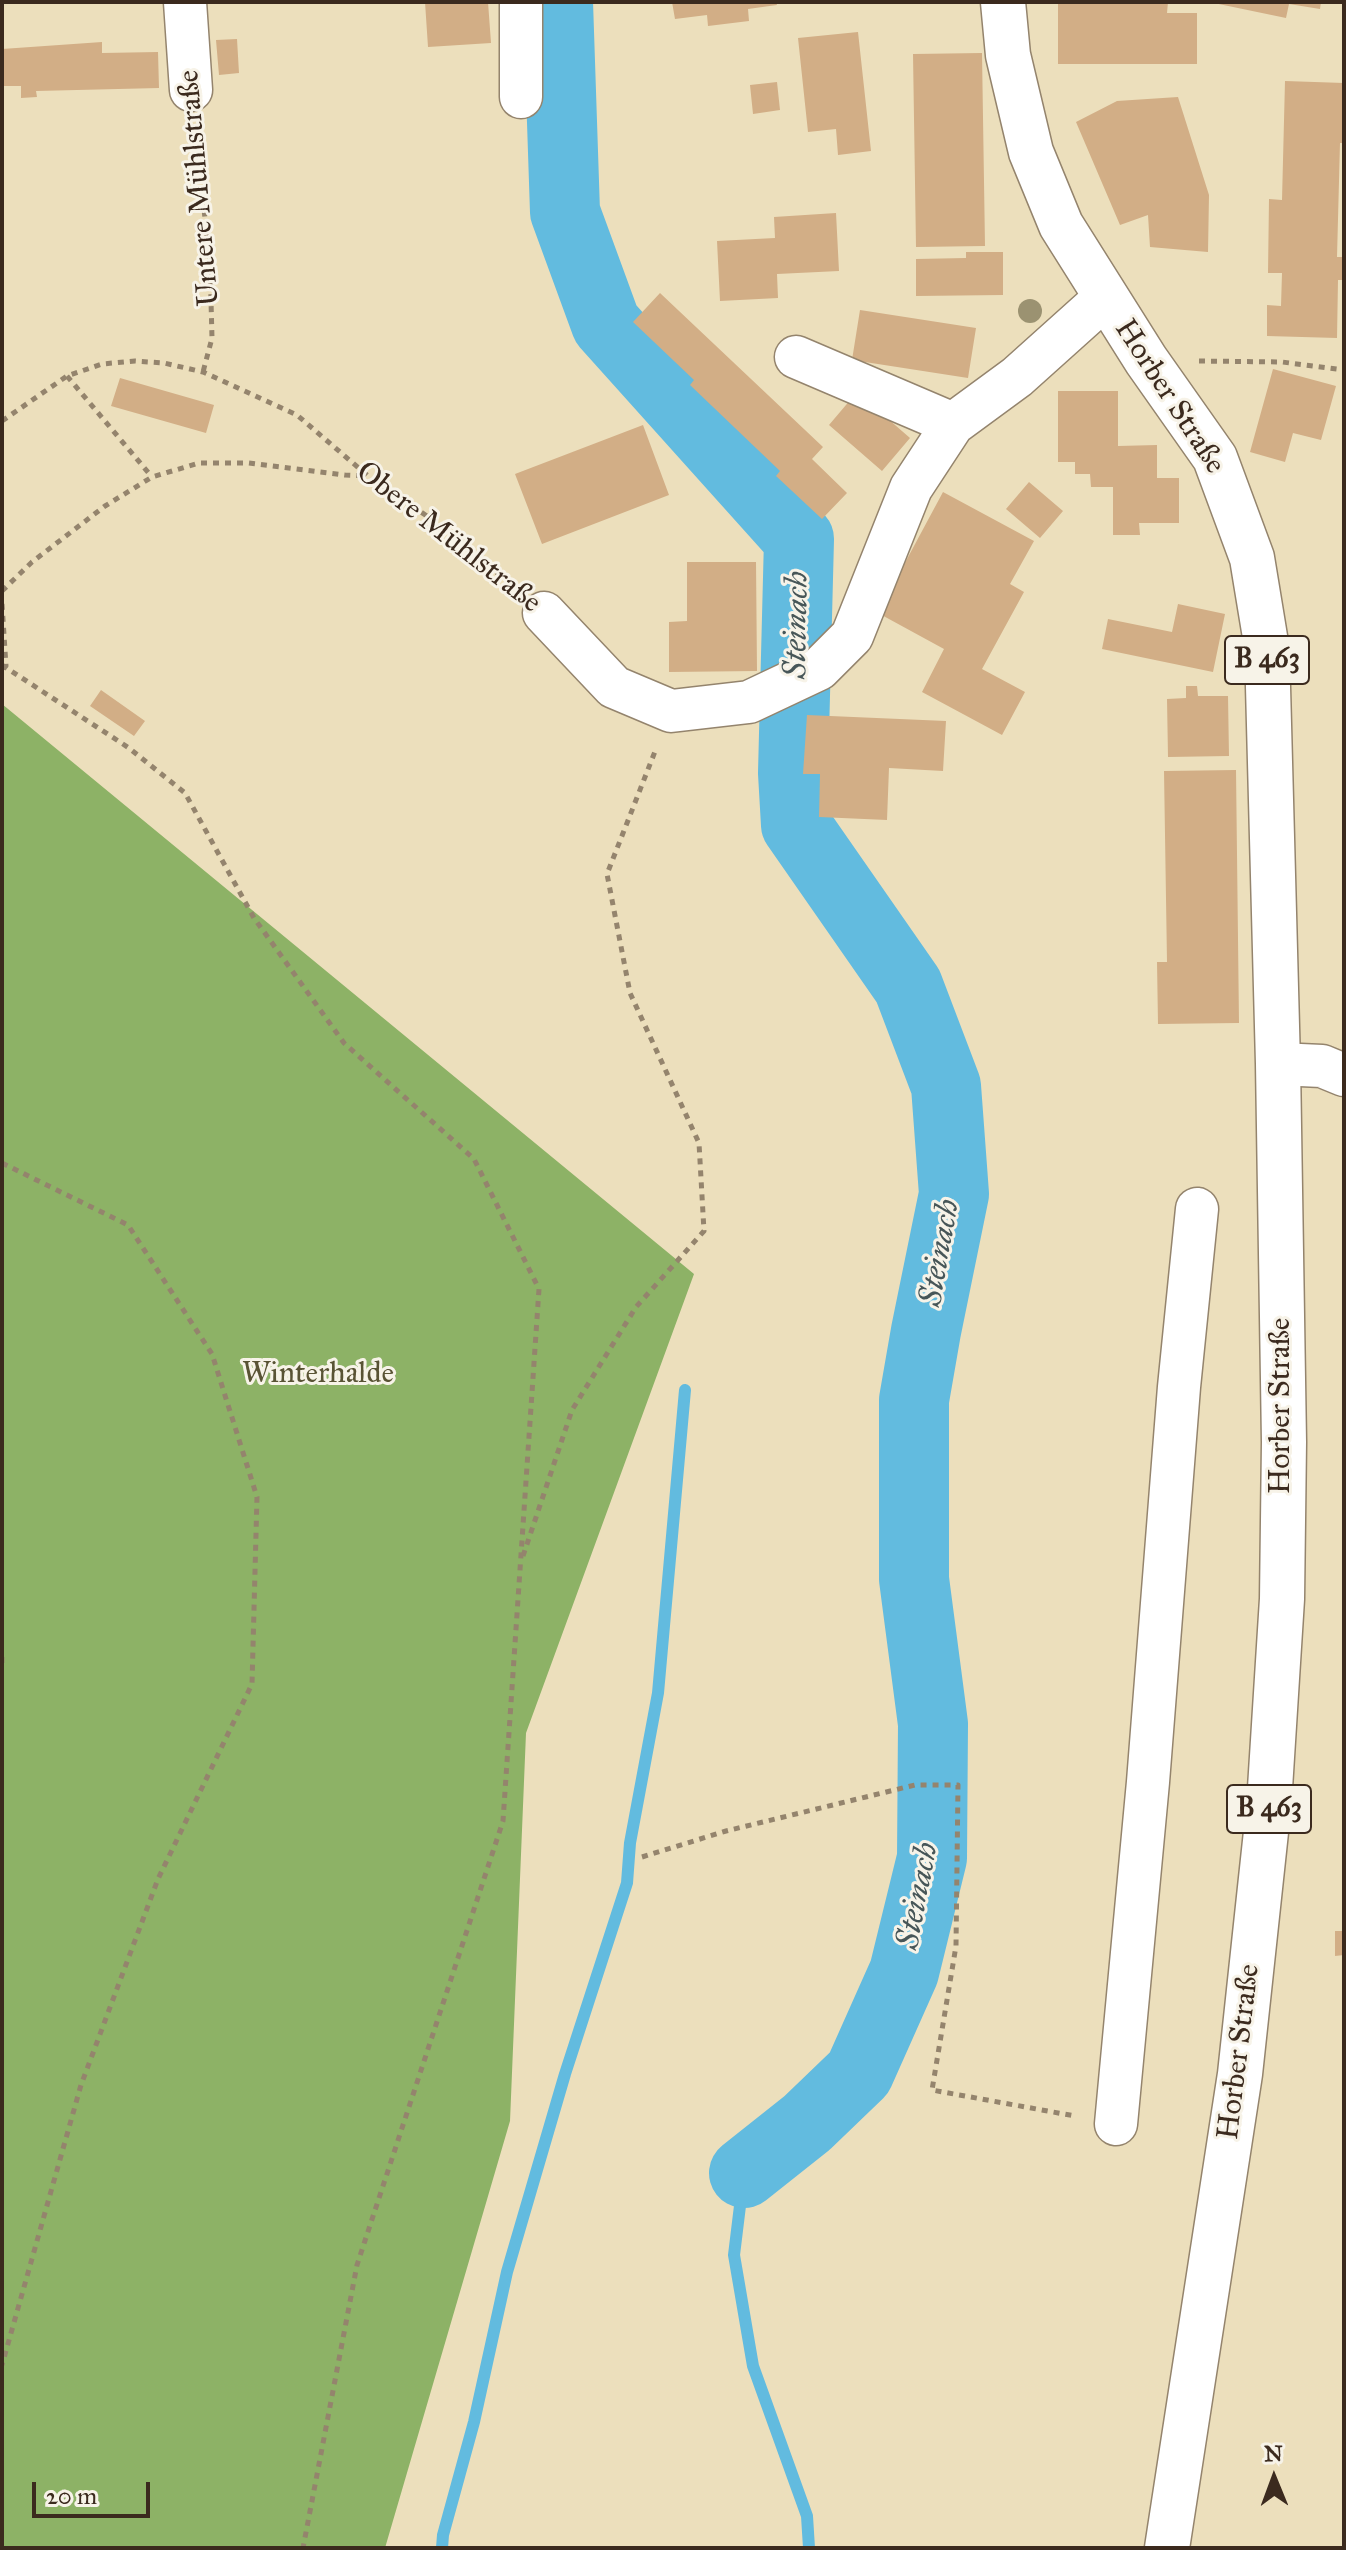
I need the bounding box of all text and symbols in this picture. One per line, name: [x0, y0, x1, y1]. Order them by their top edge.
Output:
street label: Untere Mühlstraße: [172, 68, 228, 308]
street label: Horber Straße: [1106, 313, 1232, 481]
street label: Obere Mühlstraße: [348, 455, 548, 621]
water label: Steinach: [778, 571, 818, 679]
road number: B 463: [1225, 636, 1309, 684]
water label: Steinach: [913, 1197, 969, 1309]
street label: Horber Straße: [1264, 1318, 1300, 1494]
park label: Winterhalde: [242, 1357, 394, 1393]
road number: B 463: [1227, 1785, 1311, 1833]
water label: Steinach: [890, 1839, 948, 1953]
street label: Horber Straße: [1211, 1962, 1269, 2142]
north arrow: [1234, 2438, 1314, 2518]
text: N: [1264, 2440, 1283, 2467]
scale bar: [36, 2466, 154, 2516]
text: 20 m: [46, 2481, 97, 2511]

